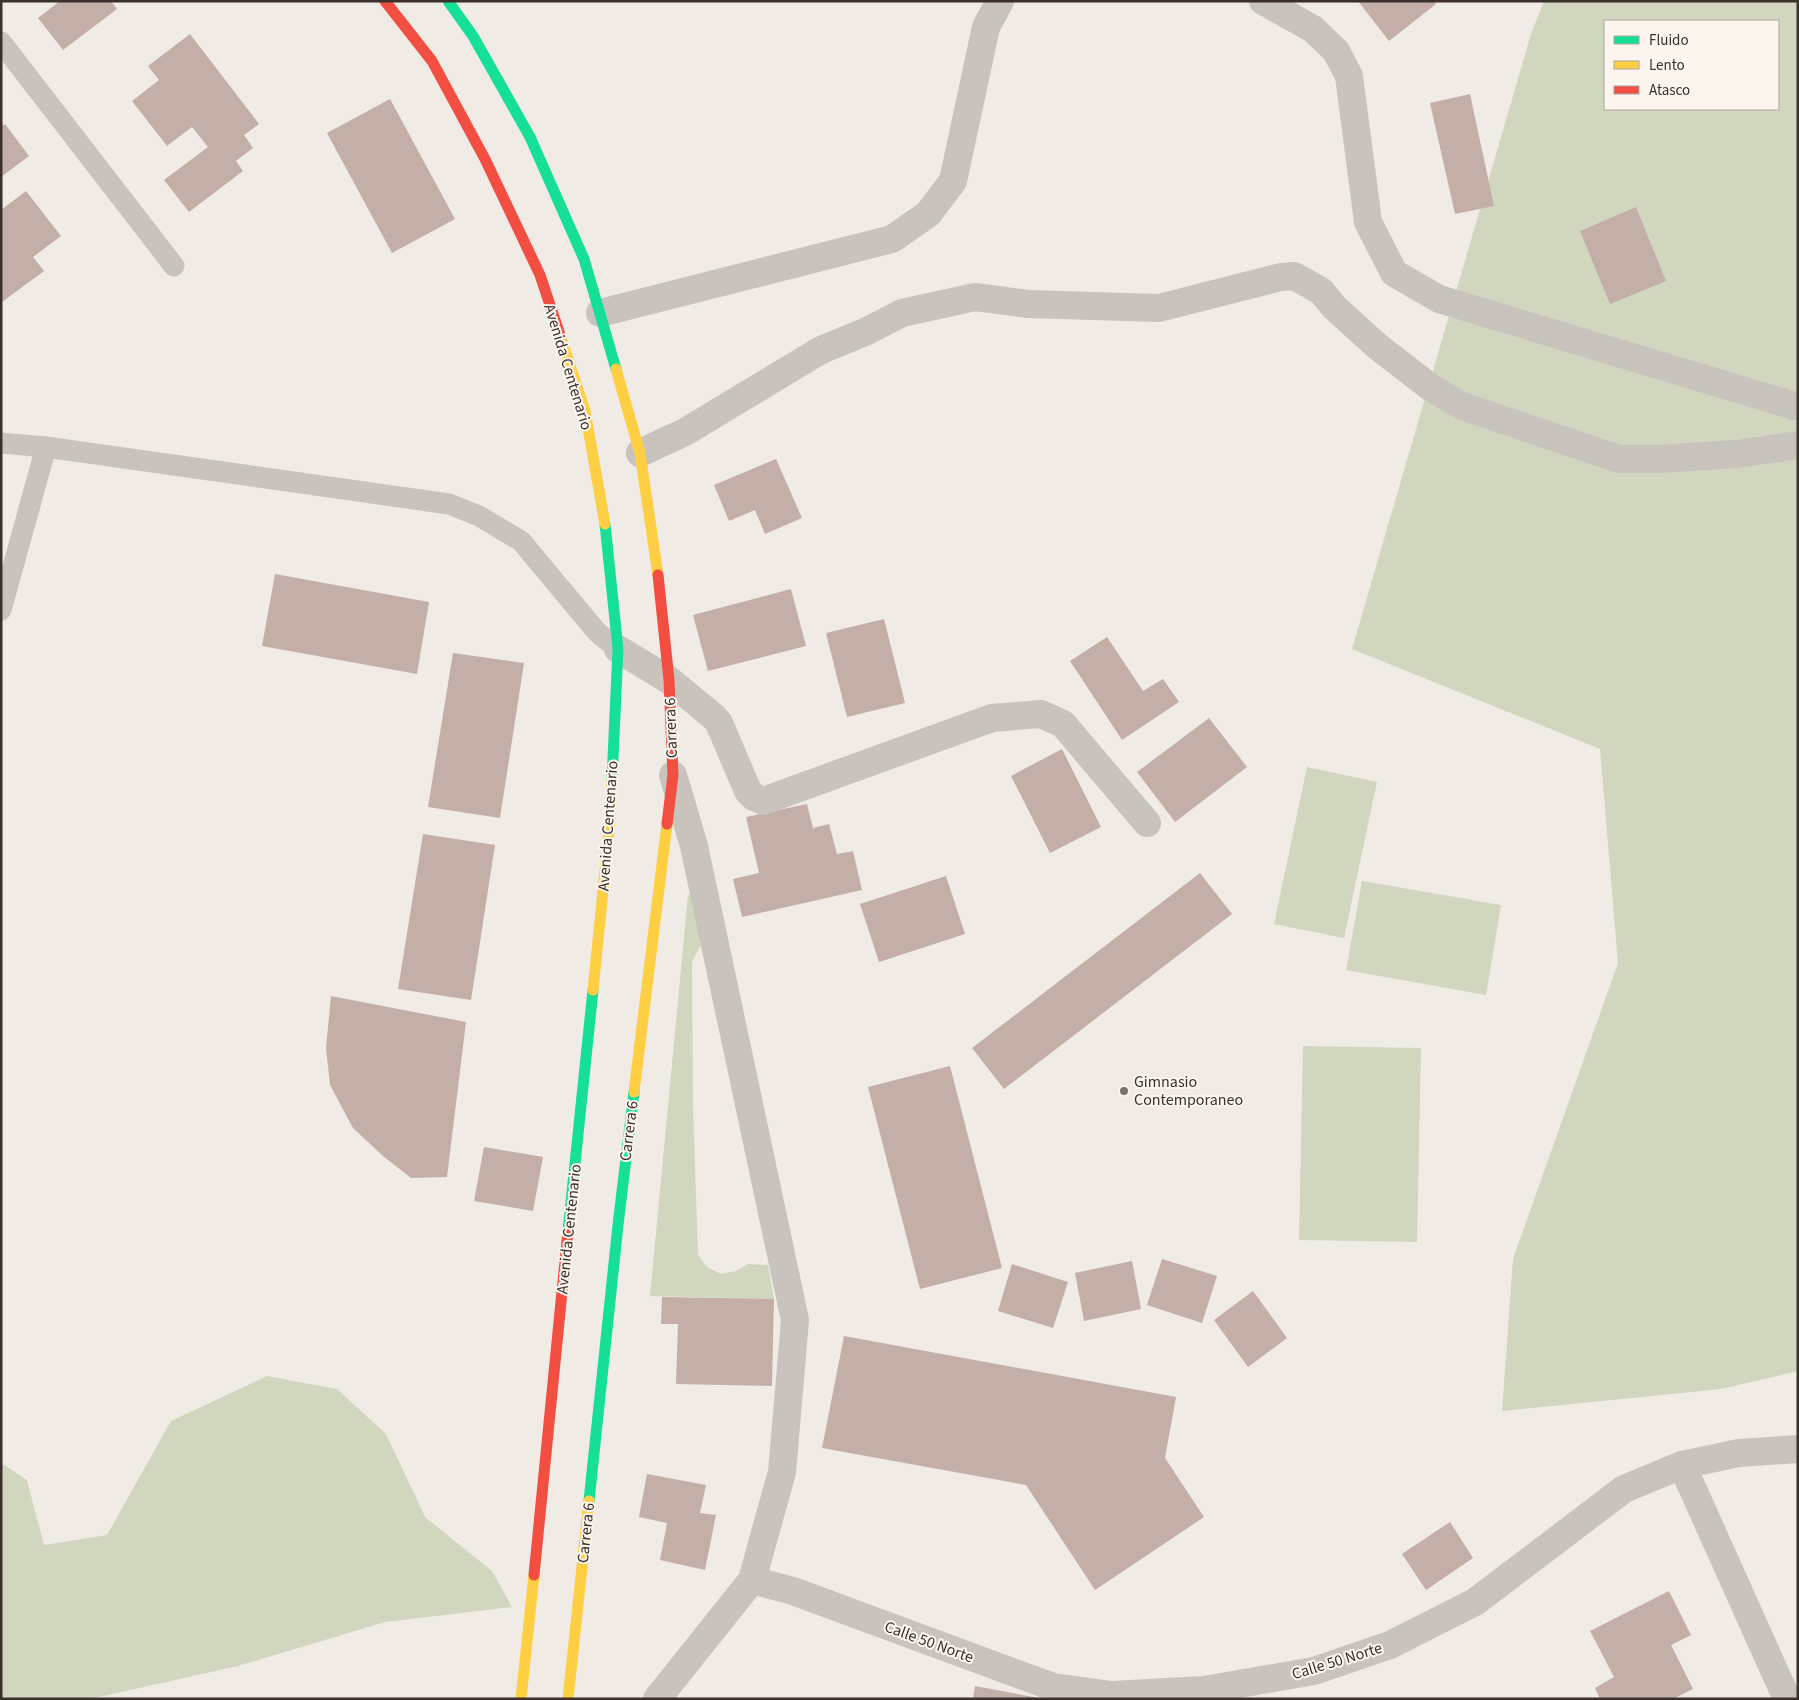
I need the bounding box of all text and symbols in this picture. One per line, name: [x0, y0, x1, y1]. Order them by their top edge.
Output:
legend: [1604, 20, 1779, 110]
text: Fluido: [1649, 30, 1689, 51]
text: Lento: [1649, 55, 1685, 76]
text: Atasco: [1649, 80, 1690, 101]
street label: Avenida Centenario: [538, 301, 598, 433]
street label: Carrera 6: [659, 697, 683, 759]
street label: Avenida Centenario: [592, 760, 624, 892]
place label: Gimnasio Contemporaneo: [1134, 1071, 1243, 1111]
marker: Gimnasio Contemporaneo: [1118, 1085, 1130, 1097]
street label: Carrera 6: [614, 1100, 644, 1162]
street label: Avenida Centenario: [551, 1163, 587, 1295]
street label: Carrera 6: [572, 1502, 600, 1564]
street label: Calle 50 Norte: [881, 1616, 977, 1668]
street label: Calle 50 Norte: [1289, 1637, 1385, 1685]

